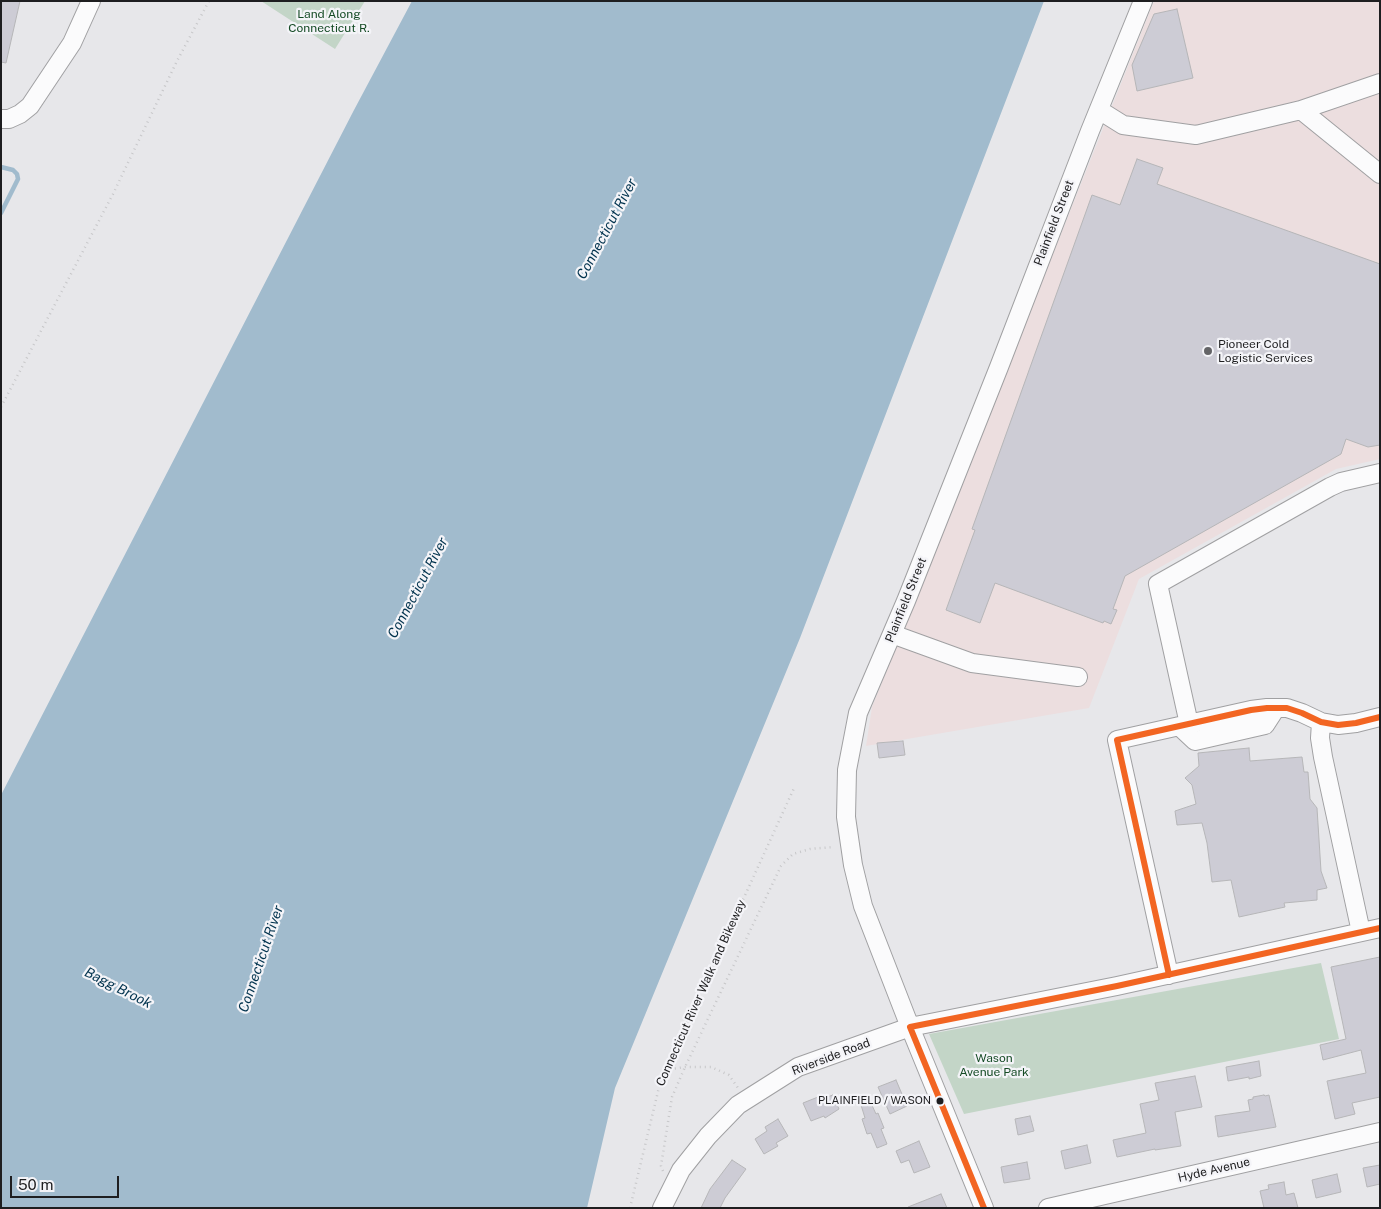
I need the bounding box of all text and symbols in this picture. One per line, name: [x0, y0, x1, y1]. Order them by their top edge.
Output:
park label: Land Along Connecticut R.: [288, 7, 370, 35]
water label: Connecticut River: [573, 176, 641, 282]
street label: Plainfield Street: [1031, 178, 1077, 268]
place label: Pioneer Cold Logistic Services: [1218, 337, 1313, 365]
marker: Pioneer Cold Logistic Services: [1202, 345, 1214, 357]
water label: Connecticut River: [384, 535, 452, 641]
street label: Plainfield Street: [882, 555, 930, 645]
street label: Connecticut River Walk and Bikeway: [653, 897, 749, 1089]
water label: Connecticut River: [235, 903, 287, 1015]
water label: Bagg Brook: [82, 964, 154, 1012]
street label: Riverside Road: [790, 1035, 872, 1079]
park label: Wason Avenue Park: [959, 1051, 1029, 1079]
place label: PLAINFIELD / WASON: [818, 1094, 931, 1108]
marker: PLAINFIELD / WASON: [935, 1096, 945, 1106]
street label: Hyde Avenue: [1177, 1155, 1251, 1185]
scale bar: [12, 1166, 121, 1198]
text: 50 m: [18, 1176, 53, 1193]

